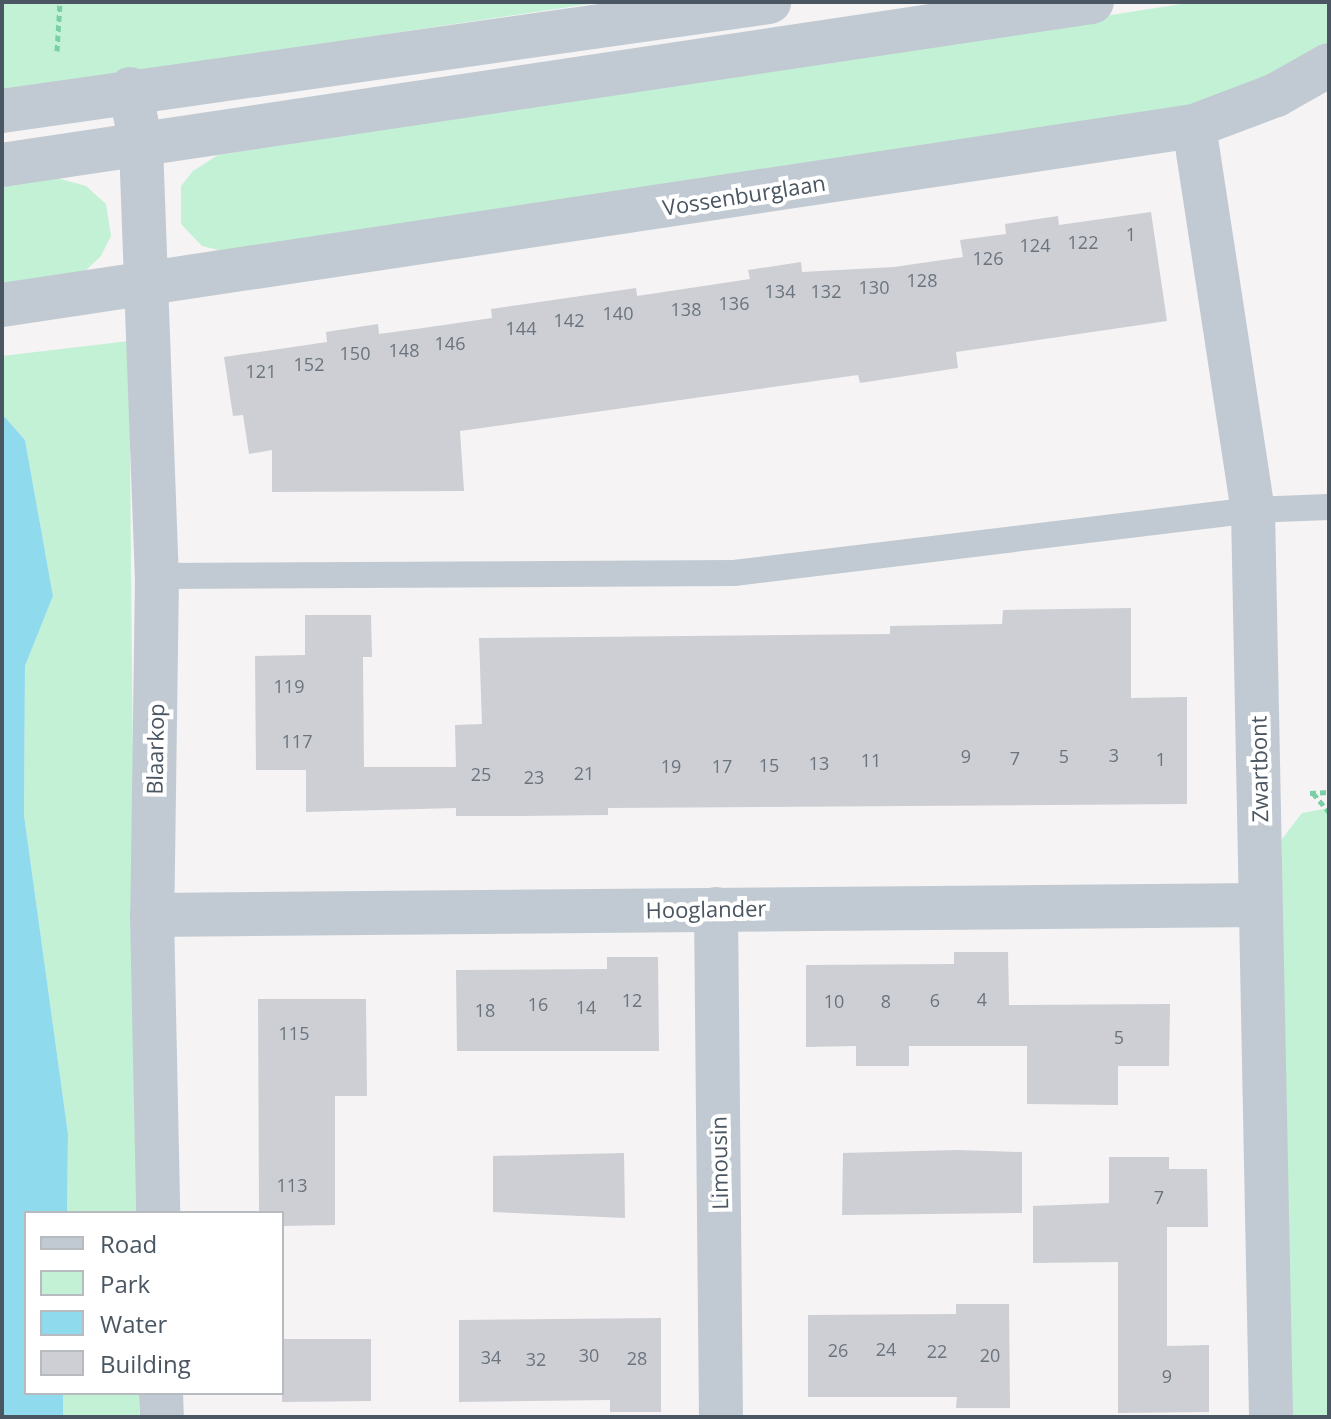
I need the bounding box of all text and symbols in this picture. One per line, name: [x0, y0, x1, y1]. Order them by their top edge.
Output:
street label: Vossenburglaan: [661, 169, 827, 221]
house number: 1: [1126, 223, 1136, 245]
house number: 122: [1068, 231, 1098, 253]
house number: 124: [1020, 234, 1050, 256]
house number: 126: [973, 247, 1003, 269]
house number: 128: [907, 269, 937, 291]
house number: 130: [859, 276, 889, 298]
house number: 134: [765, 280, 795, 302]
house number: 132: [811, 280, 841, 302]
house number: 136: [719, 292, 749, 314]
house number: 138: [671, 298, 701, 320]
house number: 140: [603, 302, 633, 324]
house number: 142: [554, 309, 584, 331]
house number: 144: [506, 317, 536, 339]
house number: 146: [435, 332, 465, 354]
house number: 148: [389, 339, 419, 361]
house number: 150: [340, 342, 370, 364]
house number: 152: [294, 353, 324, 375]
house number: 121: [246, 360, 276, 382]
house number: 119: [274, 675, 304, 697]
street label: Blaarkop: [141, 703, 169, 795]
street label: Zwartbont: [1245, 715, 1273, 823]
house number: 117: [282, 730, 312, 752]
house number: 3: [1109, 744, 1119, 766]
house number: 9: [961, 745, 971, 767]
house number: 5: [1059, 745, 1069, 767]
house number: 7: [1010, 747, 1020, 769]
house number: 1: [1156, 748, 1166, 770]
house number: 11: [861, 749, 881, 771]
house number: 13: [809, 752, 829, 774]
house number: 15: [759, 754, 779, 776]
house number: 19: [661, 755, 681, 777]
house number: 17: [712, 755, 732, 777]
house number: 21: [574, 762, 594, 784]
house number: 25: [471, 763, 491, 785]
house number: 23: [524, 766, 544, 788]
street label: Hooglander: [645, 895, 767, 923]
house number: 4: [977, 988, 987, 1010]
house number: 12: [622, 989, 642, 1011]
house number: 6: [930, 989, 940, 1011]
house number: 10: [824, 990, 844, 1012]
house number: 8: [881, 990, 891, 1012]
house number: 16: [528, 993, 548, 1015]
house number: 14: [576, 996, 596, 1018]
house number: 18: [475, 999, 495, 1021]
house number: 115: [279, 1022, 309, 1044]
house number: 5: [1114, 1026, 1124, 1048]
street label: Limousin: [705, 1116, 733, 1210]
house number: 113: [277, 1174, 307, 1196]
house number: 7: [1154, 1186, 1164, 1208]
legend: [24, 1211, 284, 1395]
text: Road: [100, 1227, 157, 1260]
text: Park: [100, 1267, 150, 1300]
text: Water: [100, 1307, 167, 1340]
house number: 24: [876, 1338, 896, 1360]
house number: 26: [828, 1339, 848, 1361]
house number: 22: [927, 1340, 947, 1362]
house number: 30: [579, 1344, 599, 1366]
house number: 20: [980, 1344, 1000, 1366]
house number: 34: [481, 1346, 501, 1368]
text: Building: [100, 1347, 191, 1380]
house number: 28: [627, 1347, 647, 1369]
house number: 32: [526, 1348, 546, 1370]
house number: 9: [1162, 1365, 1172, 1387]

